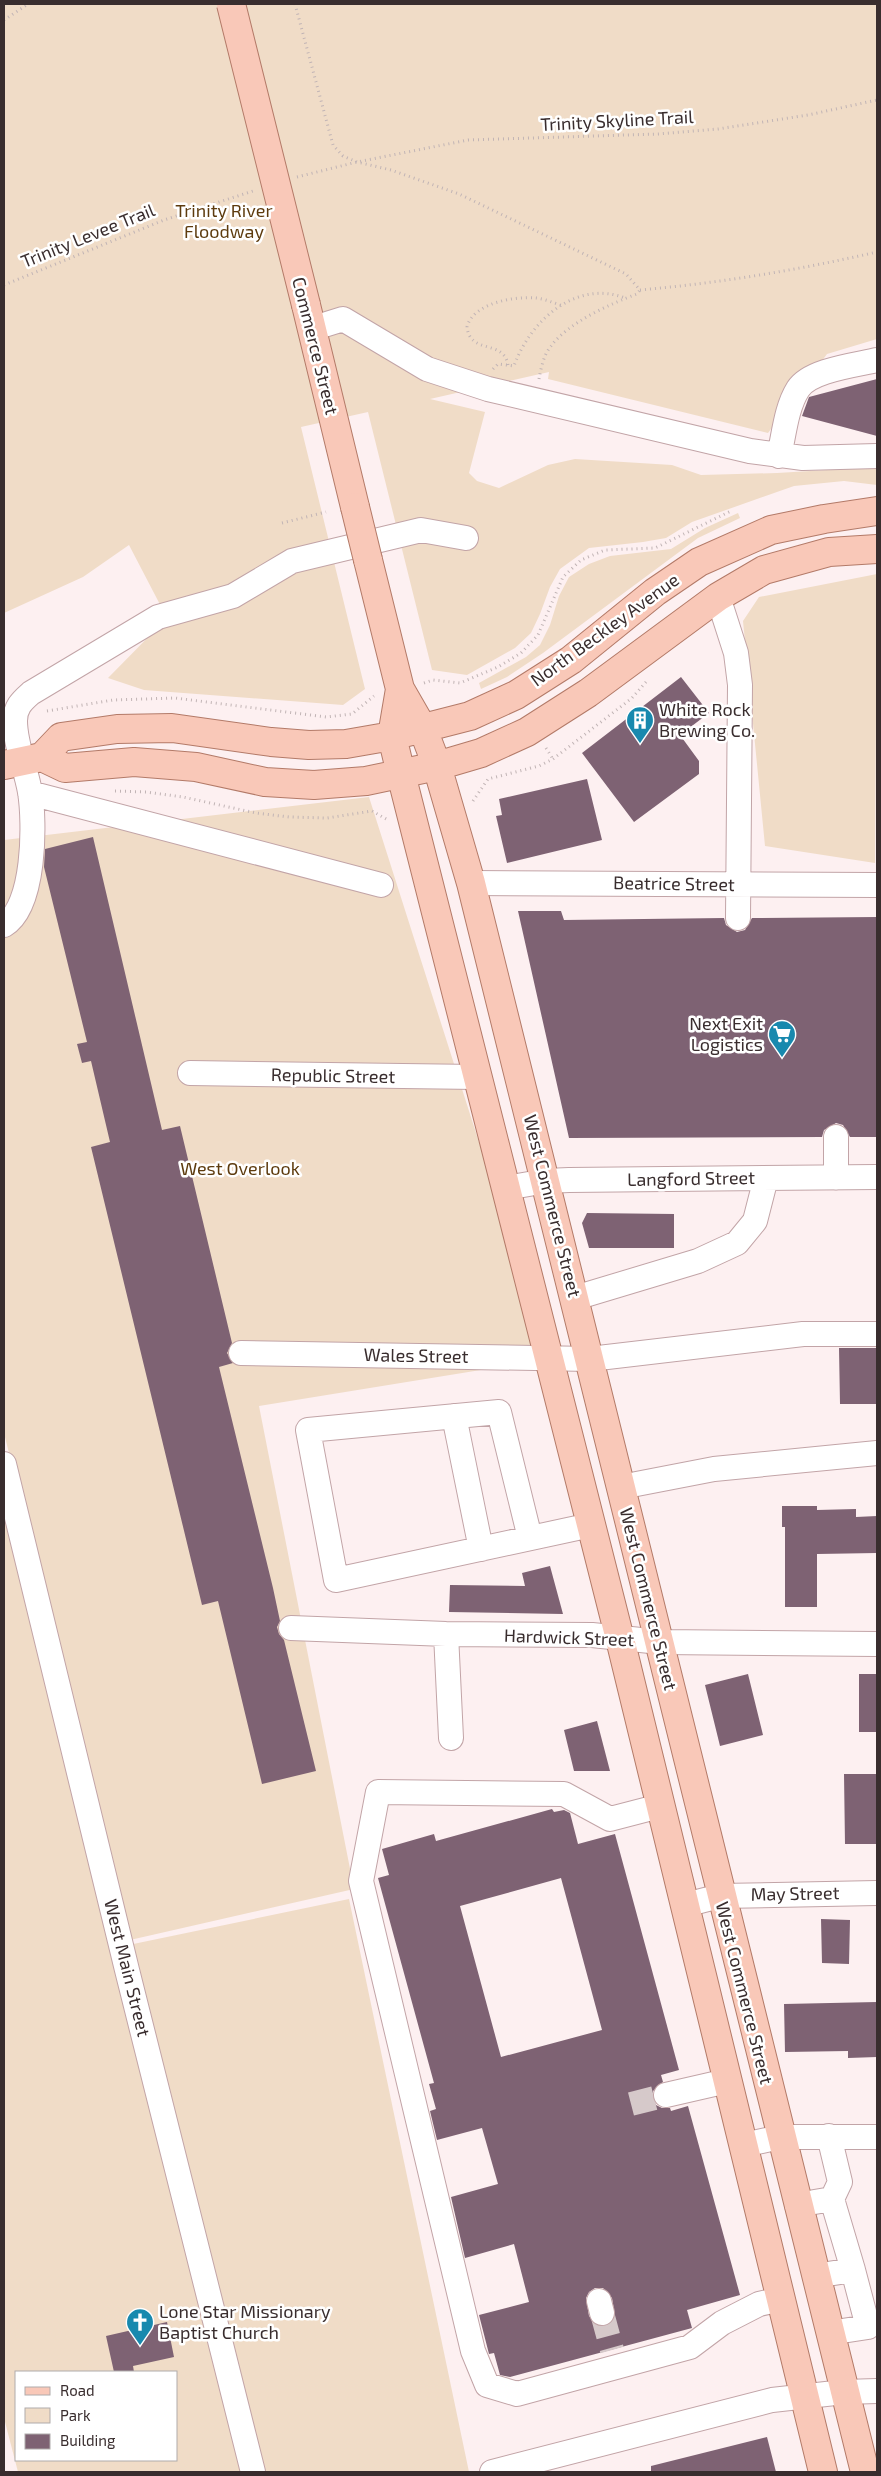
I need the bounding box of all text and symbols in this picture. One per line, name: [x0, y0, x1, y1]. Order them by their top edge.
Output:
street label: Trinity Skyline Trail: [540, 105, 695, 135]
street label: Trinity Levee Trail: [18, 198, 158, 272]
park label: Trinity River Floodway: [175, 199, 273, 242]
street label: Commerce Street: [288, 275, 344, 417]
street label: North Beckley Avenue: [526, 568, 683, 690]
place label: White Rock Brewing Co.: [659, 698, 755, 741]
building icon: White Rock Brewing Co.: [625, 705, 655, 744]
street label: Beatrice Street: [613, 871, 735, 895]
place label: Next Exit Logistics: [689, 1012, 763, 1055]
supermarket icon: Next Exit Logistics: [767, 1019, 797, 1058]
street label: Republic Street: [271, 1063, 395, 1087]
street label: West Commerce Street: [520, 1112, 586, 1299]
park label: West Overlook: [180, 1157, 300, 1179]
street label: Langford Street: [627, 1166, 755, 1190]
street label: Wales Street: [363, 1343, 469, 1367]
street label: West Commerce Street: [616, 1505, 682, 1692]
street label: Hardwick Street: [504, 1624, 635, 1650]
street label: May Street: [750, 1881, 840, 1905]
street label: West Main Street: [100, 1897, 156, 2039]
street label: West Commerce Street: [712, 1899, 778, 2086]
place label: Lone Star Missionary Baptist Church: [159, 2300, 331, 2343]
church icon: Lone Star Missionary Baptist Church: [125, 2307, 155, 2346]
legend: [15, 2371, 178, 2461]
text: Road: [60, 2381, 95, 2399]
text: Park: [60, 2406, 91, 2424]
text: Building: [60, 2431, 116, 2449]

